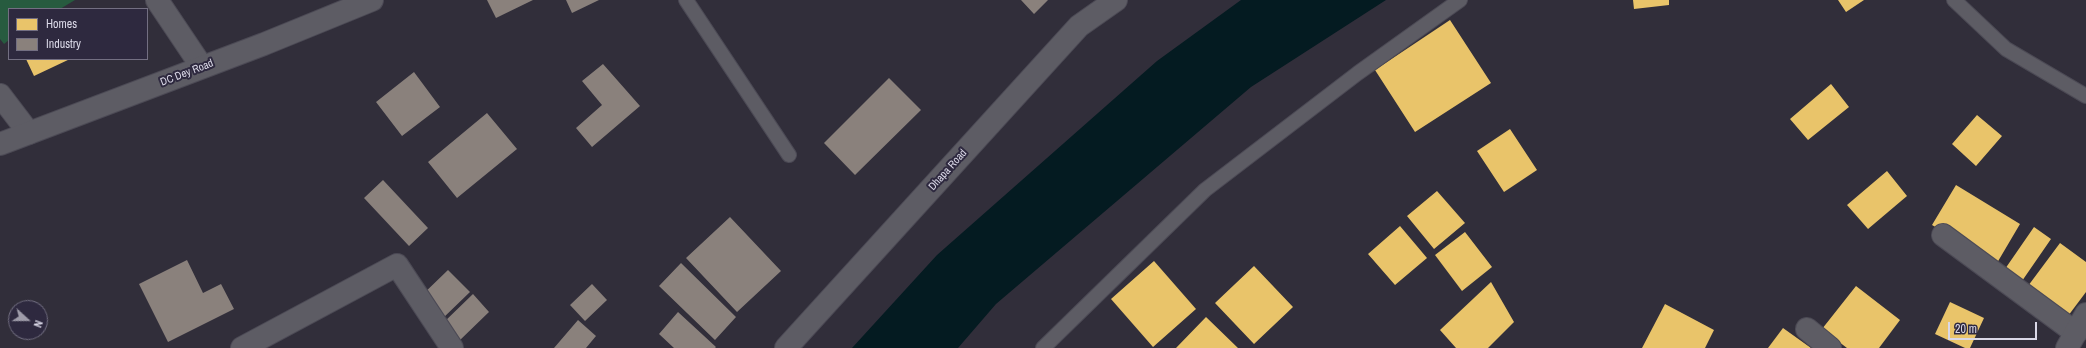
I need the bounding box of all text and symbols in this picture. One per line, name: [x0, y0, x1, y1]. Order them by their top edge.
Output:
legend: [8, 8, 148, 60]
text: Homes: [46, 16, 77, 32]
text: Industry: [46, 36, 81, 52]
street label: DC Dey Road: [159, 57, 215, 89]
street label: Dhapa Road: [926, 147, 970, 193]
north arrow: [8, 300, 48, 340]
scale bar: [1950, 314, 2039, 340]
text: N: [31, 318, 46, 329]
text: 20 m: [1955, 321, 1977, 337]

